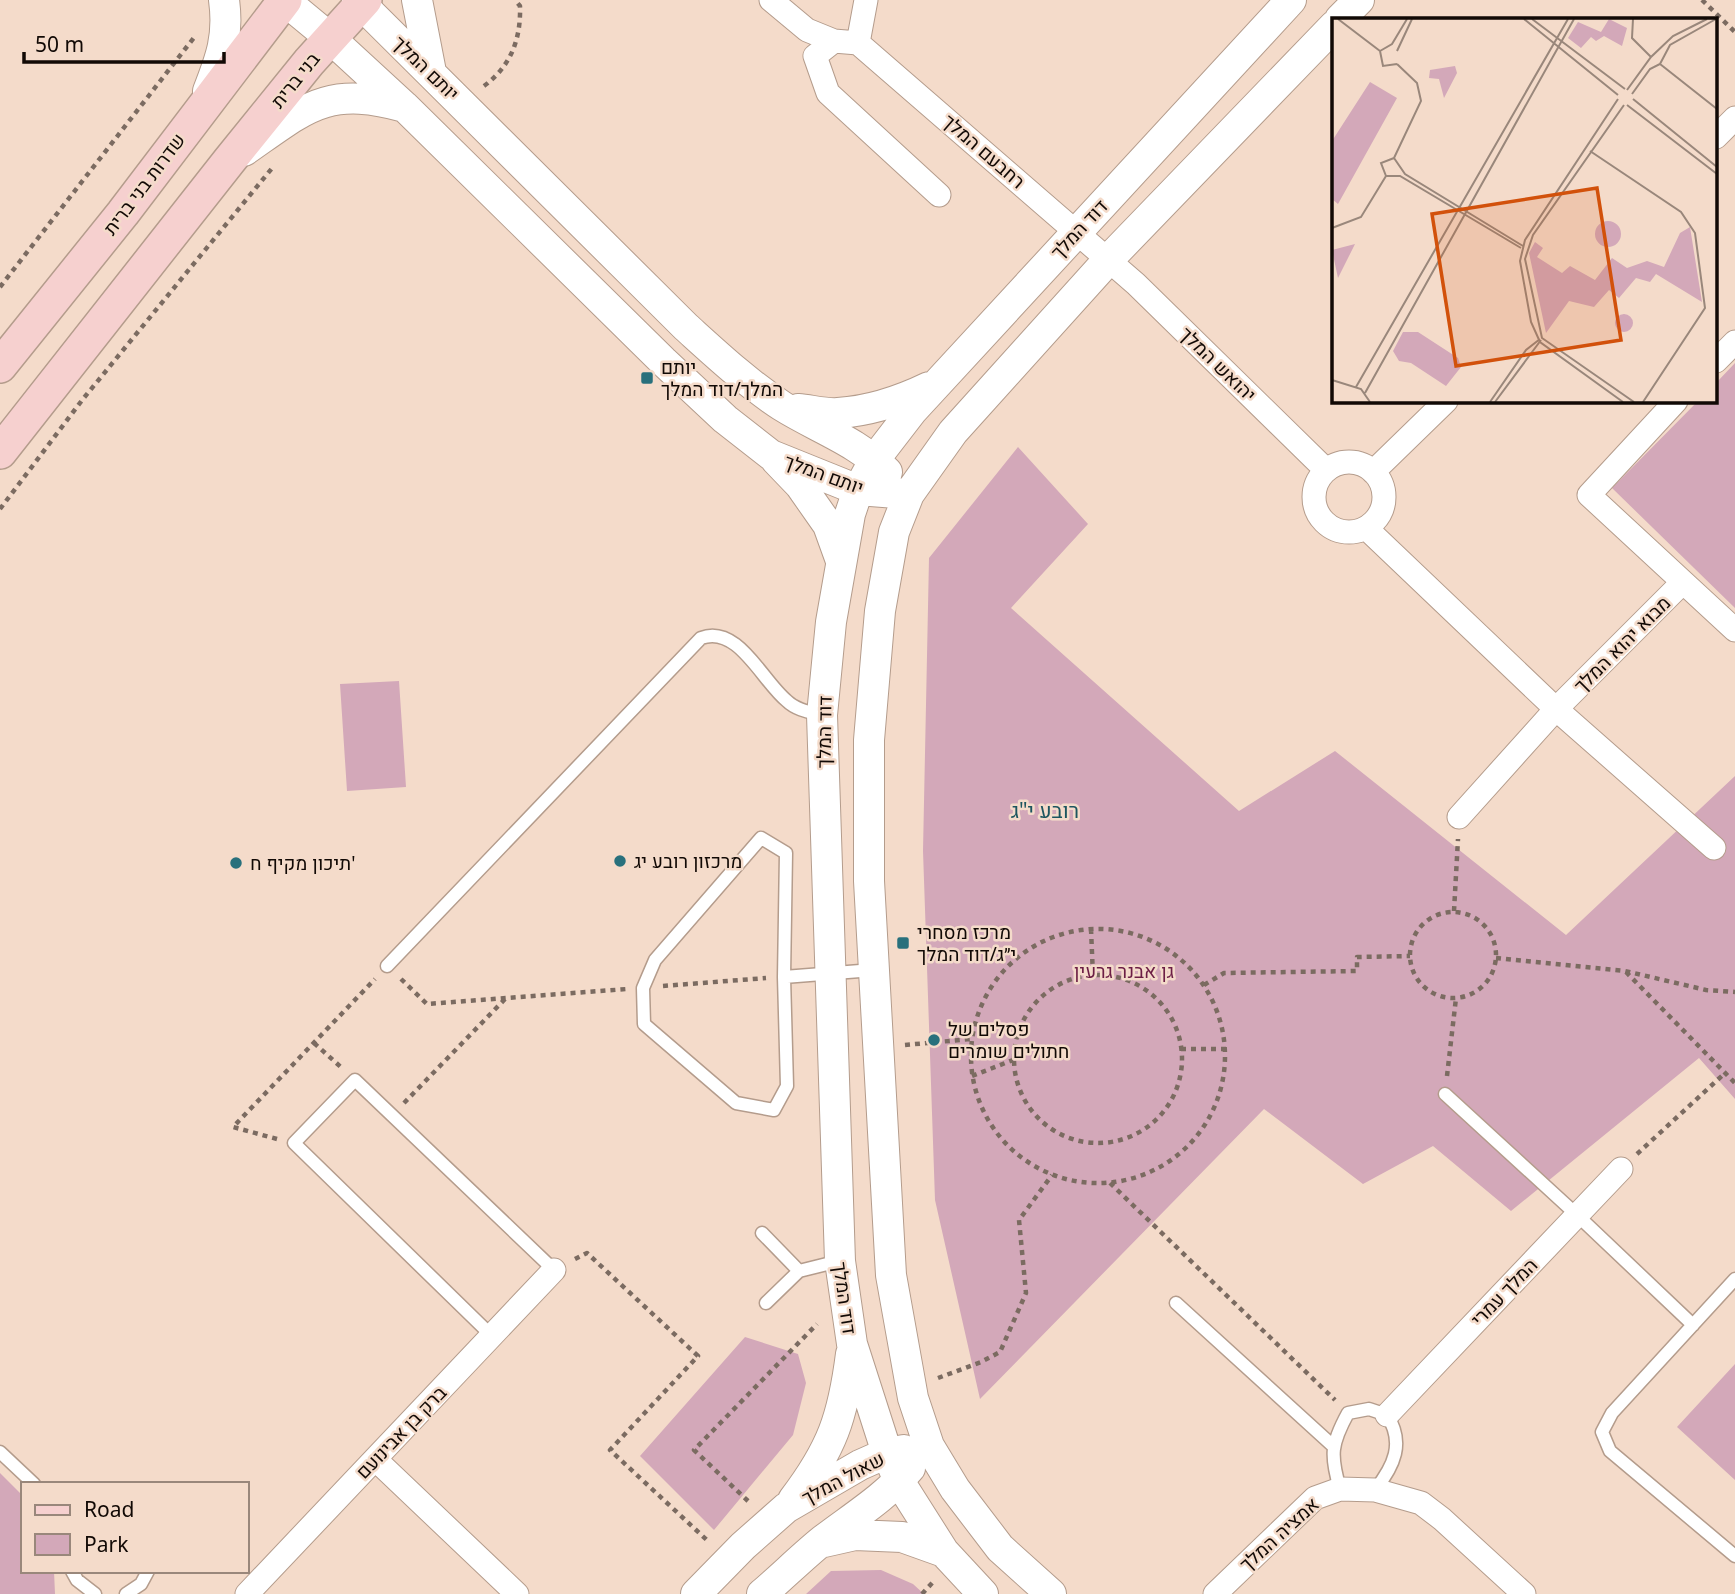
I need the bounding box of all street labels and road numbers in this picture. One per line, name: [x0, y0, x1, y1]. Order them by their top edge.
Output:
street label: יותם המלך: [387, 30, 465, 106]
street label: בני ברית: [265, 47, 325, 113]
street label: רחבעם המלך: [937, 108, 1031, 194]
street label: שדרות בני ברית: [97, 128, 191, 240]
street label: דוד המלך: [1045, 193, 1113, 264]
street label: יהואש המלך: [1174, 321, 1262, 407]
street label: יותם המלך: [781, 448, 867, 500]
street label: מבוא יהוא המלך: [1568, 590, 1676, 698]
street label: דוד המלך: [810, 695, 838, 769]
street label: המלך עמרי: [1465, 1252, 1543, 1332]
street label: דוד המלך: [827, 1260, 863, 1336]
street label: ברק בן אבינועם: [350, 1380, 452, 1484]
street label: שאול המלך: [797, 1445, 889, 1511]
street label: אמציה המלך: [1234, 1491, 1324, 1577]

